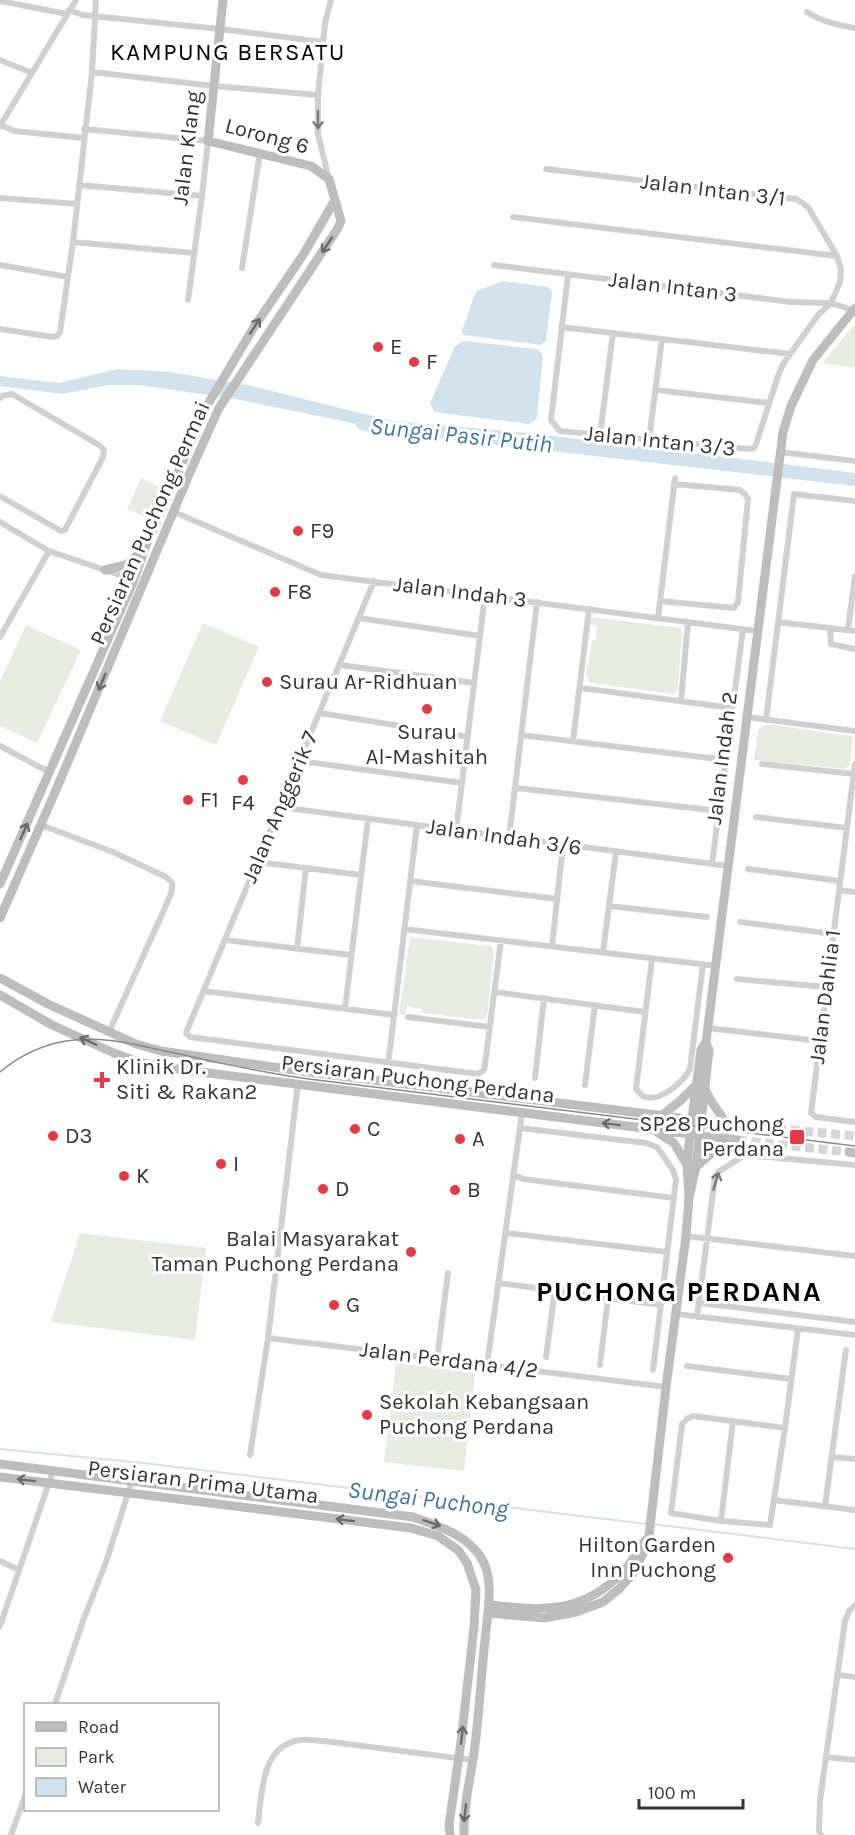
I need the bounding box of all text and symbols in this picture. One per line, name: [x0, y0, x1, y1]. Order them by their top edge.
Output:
district label: KAMPUNG BERSATU: [110, 38, 346, 66]
street label: Jalan Klang: [167, 89, 207, 207]
one-way arrow: [312, 110, 324, 130]
street label: Lorong 6: [222, 112, 312, 160]
street label: Jalan Intan 3/1: [639, 168, 787, 212]
one-way arrow: [321, 236, 333, 253]
street label: Jalan Intan 3: [607, 266, 739, 308]
one-way arrow: [249, 319, 261, 335]
place label: E: [390, 334, 402, 360]
marker: E: [371, 340, 385, 354]
place label: F: [426, 349, 438, 375]
marker: F: [407, 355, 421, 369]
street label: Persiaran Puchong Permai: [84, 397, 216, 649]
water label: Sungai Pasir Putih: [369, 412, 553, 458]
street label: Jalan Intan 3/3: [583, 420, 737, 462]
place label: F9: [310, 518, 334, 544]
marker: F9: [291, 524, 305, 538]
street label: Jalan Indah 3: [392, 571, 528, 613]
place label: F8: [287, 579, 312, 605]
marker: F8: [268, 585, 282, 599]
place label: Surau Ar-Ridhuan: [279, 669, 458, 695]
one-way arrow: [95, 673, 106, 691]
marker: Surau Ar-Ridhuan: [260, 675, 274, 689]
street label: Jalan Indah 2: [701, 690, 743, 826]
marker: Surau Al-Mashitah: [420, 702, 434, 716]
place label: Surau Al-Mashitah: [366, 719, 488, 770]
street label: Jalan Anggerik 7: [236, 727, 324, 887]
marker: F4: [236, 773, 250, 787]
place label: F1: [200, 787, 219, 813]
place label: F4: [231, 790, 255, 816]
marker: F1: [181, 793, 195, 807]
street label: Jalan Indah 3/6: [425, 813, 583, 861]
one-way arrow: [19, 822, 30, 840]
street label: Jalan Dahlia 1: [804, 928, 846, 1066]
one-way arrow: [80, 1035, 98, 1046]
street label: Persiaran Puchong Perdana: [280, 1049, 556, 1109]
place label: Klinik Dr. Siti & Rakan2: [116, 1054, 257, 1105]
marker: Klinik Dr. Siti & Rakan2: [93, 1071, 111, 1089]
place label: SP28 Puchong Perdana: [639, 1111, 785, 1162]
place label: C: [367, 1116, 381, 1142]
one-way arrow: [601, 1118, 621, 1129]
marker: C: [348, 1122, 362, 1136]
place label: D3: [65, 1123, 93, 1149]
place label: A: [472, 1126, 485, 1152]
marker: SP28 Puchong Perdana: [788, 1128, 806, 1146]
marker: D3: [46, 1129, 60, 1143]
marker: A: [453, 1132, 467, 1146]
place label: I: [233, 1151, 239, 1177]
marker: I: [214, 1157, 228, 1171]
place label: K: [136, 1163, 149, 1189]
marker: K: [117, 1169, 131, 1183]
one-way arrow: [711, 1171, 722, 1190]
place label: D: [335, 1176, 350, 1202]
place label: B: [467, 1177, 481, 1203]
marker: D: [316, 1182, 330, 1196]
marker: B: [448, 1183, 462, 1197]
place label: Balai Masyarakat Taman Puchong Perdana: [152, 1226, 399, 1277]
marker: Balai Masyarakat Taman Puchong Perdana: [404, 1245, 418, 1259]
district label: PUCHONG PERDANA: [536, 1275, 822, 1308]
place label: G: [346, 1292, 360, 1318]
marker: G: [327, 1298, 341, 1312]
street label: Jalan Perdana 4/2: [358, 1336, 540, 1384]
place label: Sekolah Kebangsaan Puchong Perdana: [379, 1389, 589, 1440]
marker: Sekolah Kebangsaan Puchong Perdana: [360, 1408, 374, 1422]
street label: Persiaran Prima Utama: [86, 1455, 320, 1509]
one-way arrow: [17, 1475, 36, 1486]
water label: Sungai Puchong: [346, 1475, 511, 1523]
one-way arrow: [335, 1514, 355, 1525]
one-way arrow: [422, 1519, 441, 1530]
place label: Hilton Garden Inn Puchong: [578, 1532, 717, 1583]
marker: Hilton Garden Inn Puchong: [721, 1551, 735, 1565]
legend: [24, 1703, 219, 1811]
text: Road: [78, 1716, 119, 1738]
one-way arrow: [457, 1726, 468, 1746]
text: Park: [78, 1746, 115, 1768]
scale bar: [639, 1772, 742, 1810]
text: Water: [78, 1776, 126, 1798]
text: 100 m: [648, 1782, 696, 1804]
one-way arrow: [459, 1802, 470, 1822]

